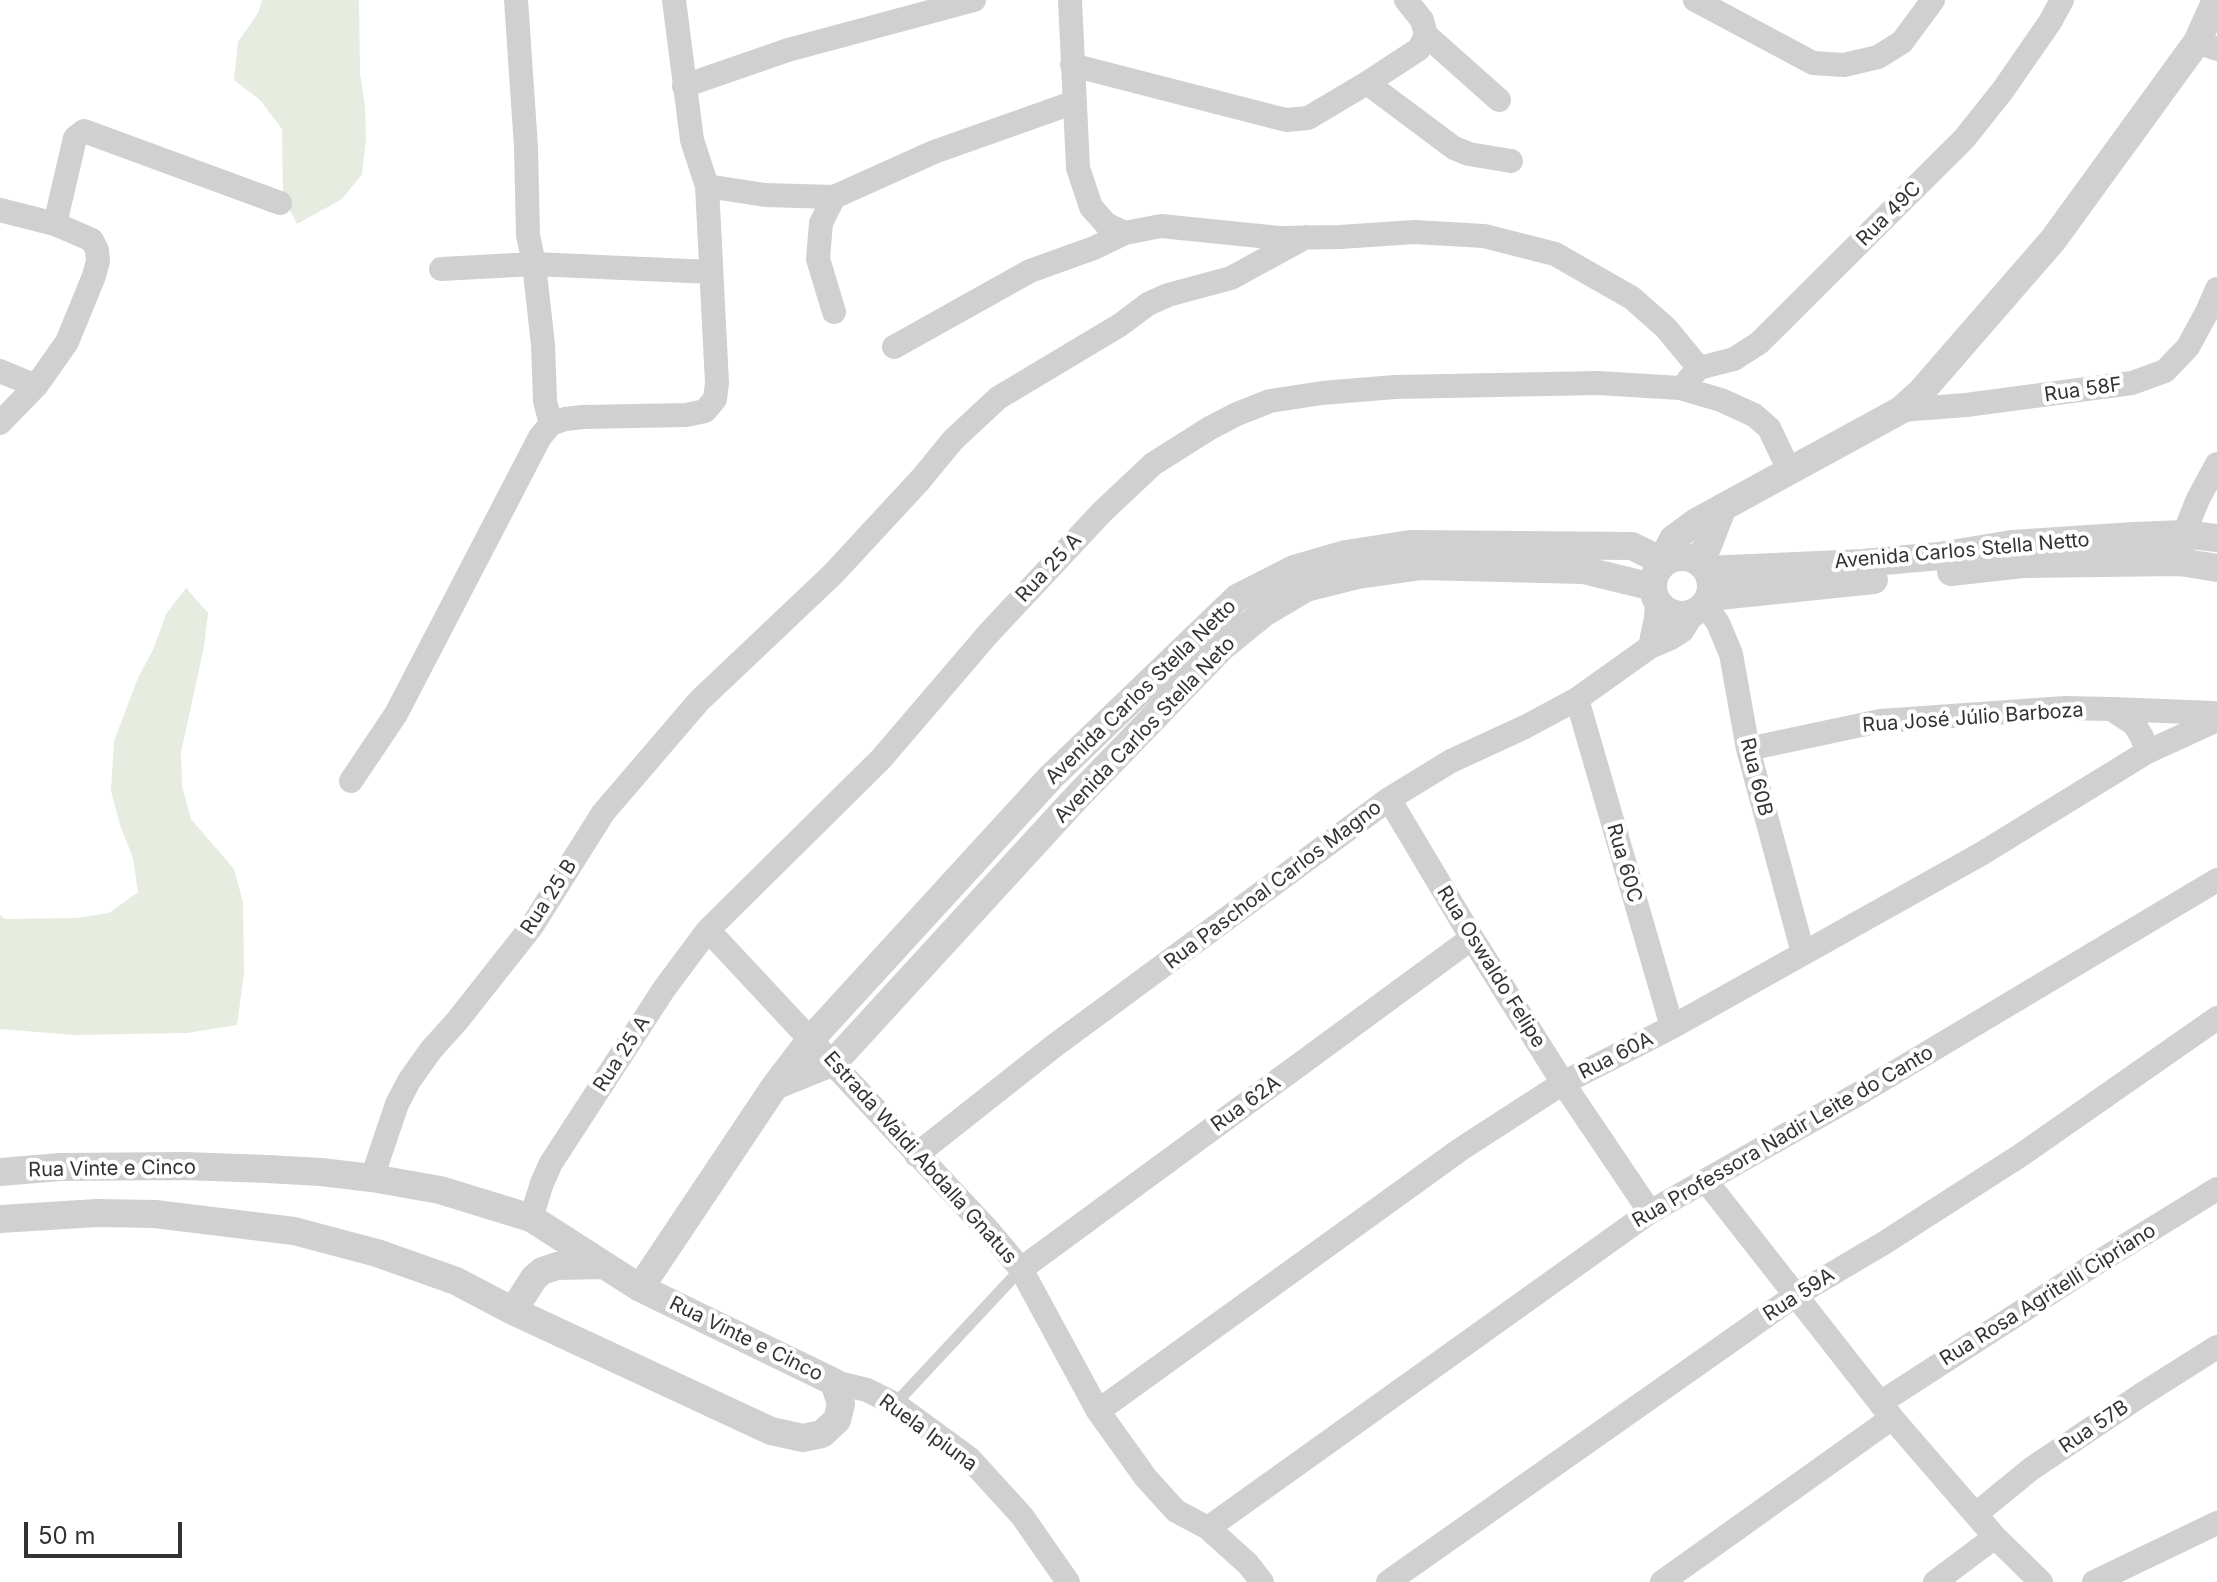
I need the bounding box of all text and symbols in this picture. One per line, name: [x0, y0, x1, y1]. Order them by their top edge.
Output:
street label: Rua 49C: [1852, 177, 1926, 251]
street label: Rua 58F: [2043, 373, 2123, 407]
street label: Avenida Carlos Stella Netto: [1833, 528, 2091, 574]
street label: Rua 25 A: [1011, 529, 1087, 607]
street label: Avenida Carlos Stella Netto: [1041, 594, 1241, 790]
street label: Avenida Carlos Stella Neto: [1050, 632, 1240, 828]
street label: Rua José Júlio Barboza: [1862, 698, 2084, 738]
street label: Rua 60B: [1735, 735, 1777, 819]
street label: Rua Paschoal Carlos Magno: [1160, 796, 1386, 974]
street label: Rua 60C: [1601, 821, 1647, 905]
street label: Rua 25 B: [516, 855, 582, 939]
street label: Rua Oswaldo Felipe: [1432, 882, 1550, 1052]
street label: Rua 25 A: [589, 1012, 655, 1096]
street label: Rua 60A: [1575, 1027, 1657, 1085]
street label: Rua Professora Nadir Leite do Canto: [1628, 1041, 1938, 1233]
street label: Estrada Waldi Abdalla Gnatus: [818, 1047, 1022, 1269]
street label: Rua 62A: [1207, 1071, 1285, 1137]
street label: Rua Vinte e Cinco: [28, 1156, 196, 1182]
street label: Rua Rosa Agritelli Cipriano: [1936, 1219, 2160, 1371]
street label: Rua 59A: [1759, 1263, 1839, 1327]
street label: Rua Vinte e Cinco: [665, 1291, 827, 1387]
street label: Ruela Ipiuna: [874, 1389, 982, 1477]
street label: Rua 57B: [2055, 1395, 2133, 1459]
scale bar: [28, 1506, 186, 1556]
text: 50 m: [38, 1521, 96, 1550]

